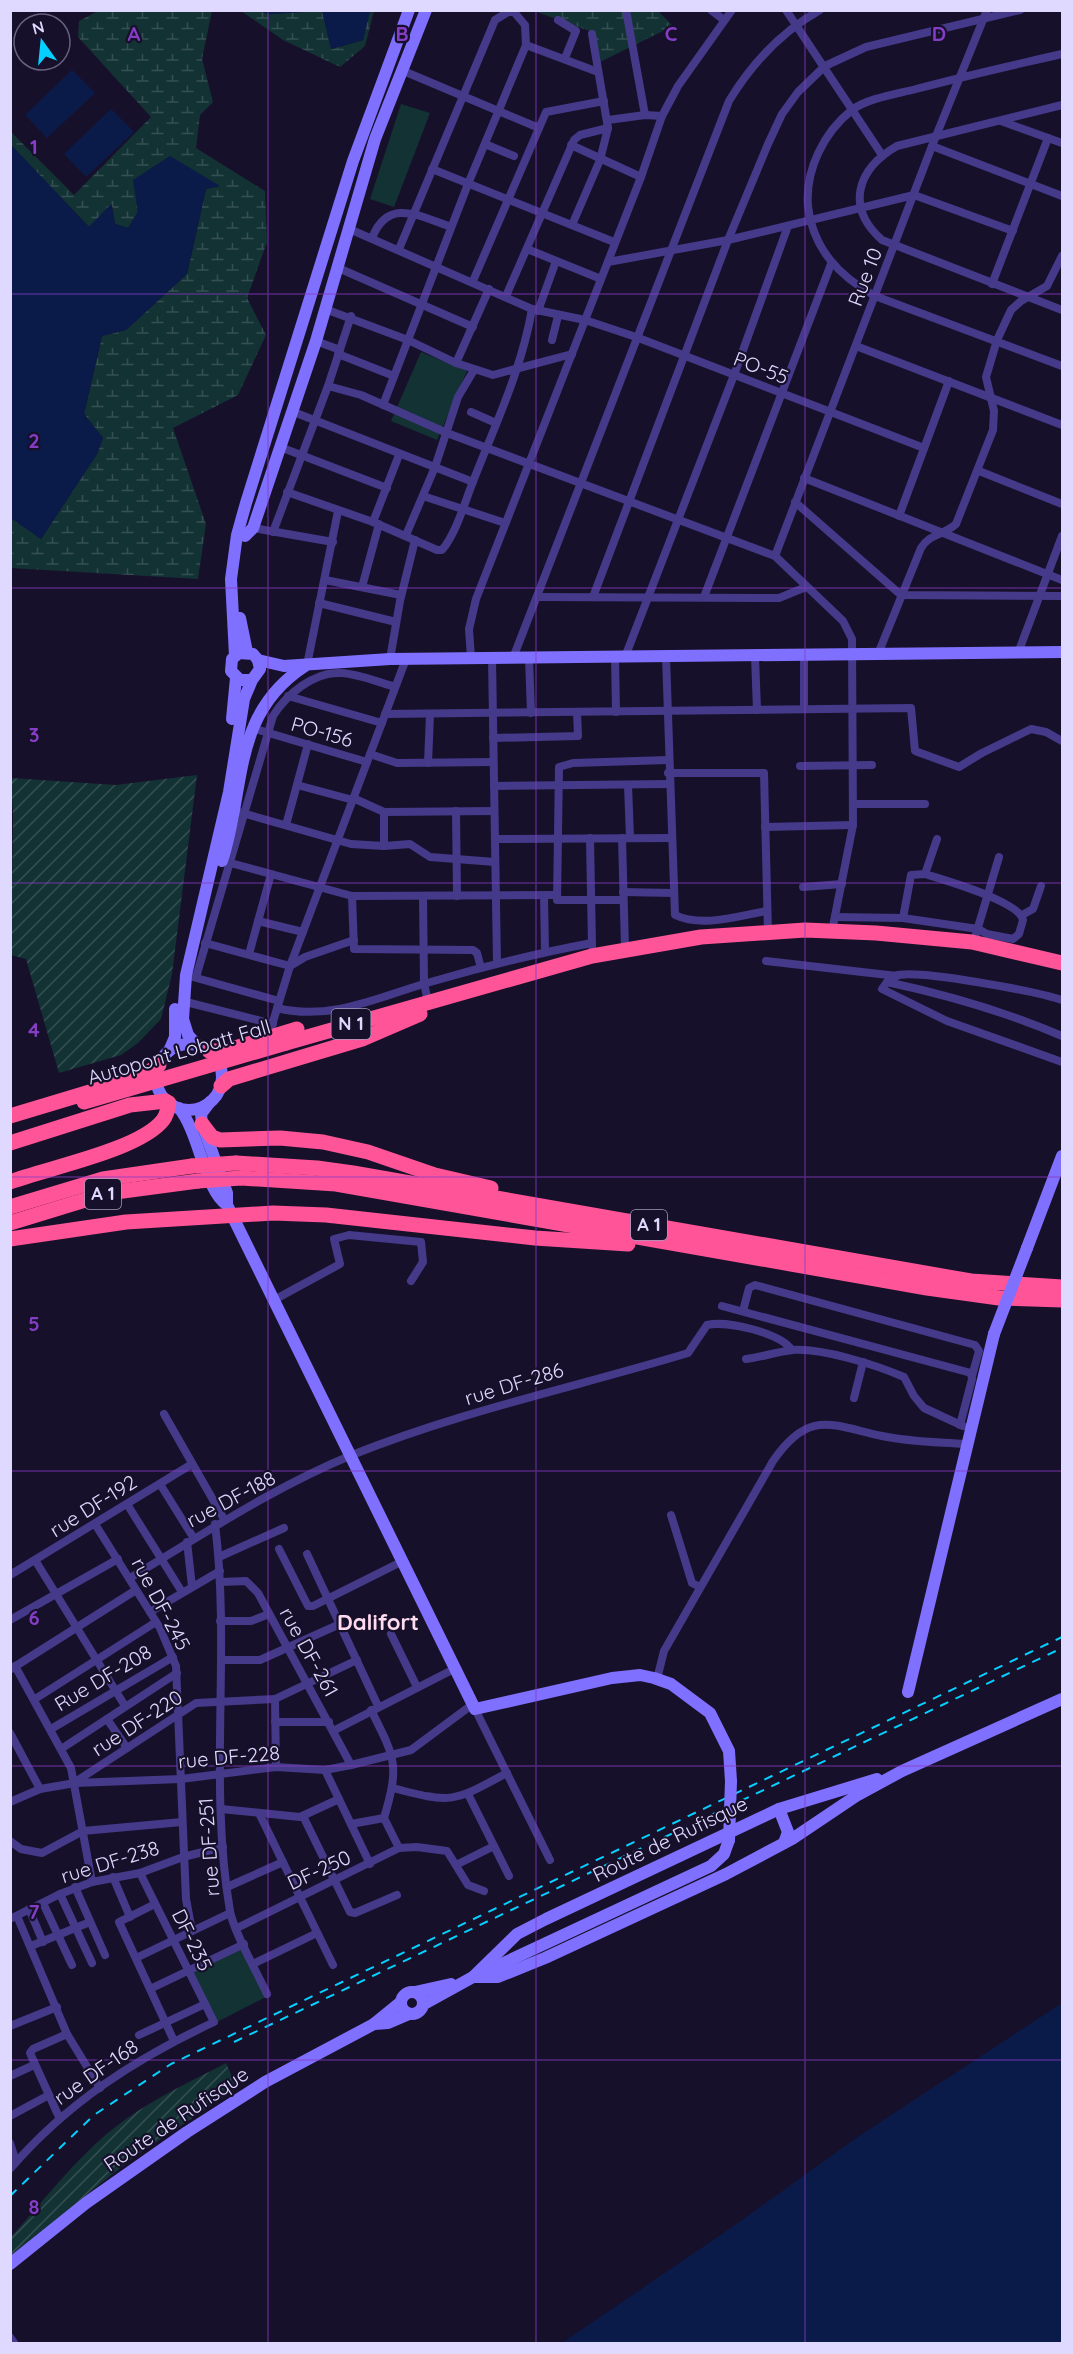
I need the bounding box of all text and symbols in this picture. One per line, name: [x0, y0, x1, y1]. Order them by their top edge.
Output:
north arrow: [12, 12, 72, 72]
text: N: [30, 16, 46, 39]
text: A: [128, 21, 141, 46]
text: B: [395, 21, 409, 46]
text: C: [665, 21, 678, 46]
text: D: [932, 21, 946, 46]
text: 1: [30, 134, 38, 159]
street label: Rue 10: [842, 244, 887, 310]
street label: PO-55: [730, 346, 792, 389]
text: 2: [28, 428, 40, 453]
street label: PO-156: [288, 711, 356, 752]
text: 3: [29, 722, 39, 747]
road number: N 1: [332, 1009, 370, 1039]
street label: Autopont Lobatt Fall: [85, 1013, 273, 1090]
text: 4: [28, 1017, 40, 1042]
road number: A 1: [85, 1179, 121, 1209]
road number: A 1: [631, 1210, 667, 1240]
text: 5: [28, 1311, 40, 1336]
street label: rue DF-286: [461, 1357, 566, 1410]
street label: rue DF-188: [182, 1465, 280, 1532]
street label: rue DF-192: [45, 1469, 141, 1542]
street label: rue DF-245: [127, 1553, 196, 1655]
street label: rue DF-261: [275, 1603, 344, 1701]
text: 6: [28, 1605, 40, 1630]
district label: Dalifort: [337, 1608, 419, 1636]
street label: Rue DF-208: [50, 1639, 156, 1716]
street label: rue DF-220: [87, 1684, 187, 1761]
street label: rue DF-228: [177, 1740, 281, 1773]
street label: Route de Rufisque: [588, 1790, 751, 1887]
street label: rue DF-251: [193, 1797, 224, 1897]
street label: rue DF-238: [58, 1835, 162, 1888]
street label: DF-250: [283, 1844, 355, 1895]
text: 7: [29, 1899, 40, 1924]
street label: DF-235: [167, 1905, 218, 1975]
street label: rue DF-168: [49, 2033, 143, 2110]
street label: Route de Rufisque: [99, 2061, 253, 2176]
text: 8: [29, 2194, 40, 2219]

